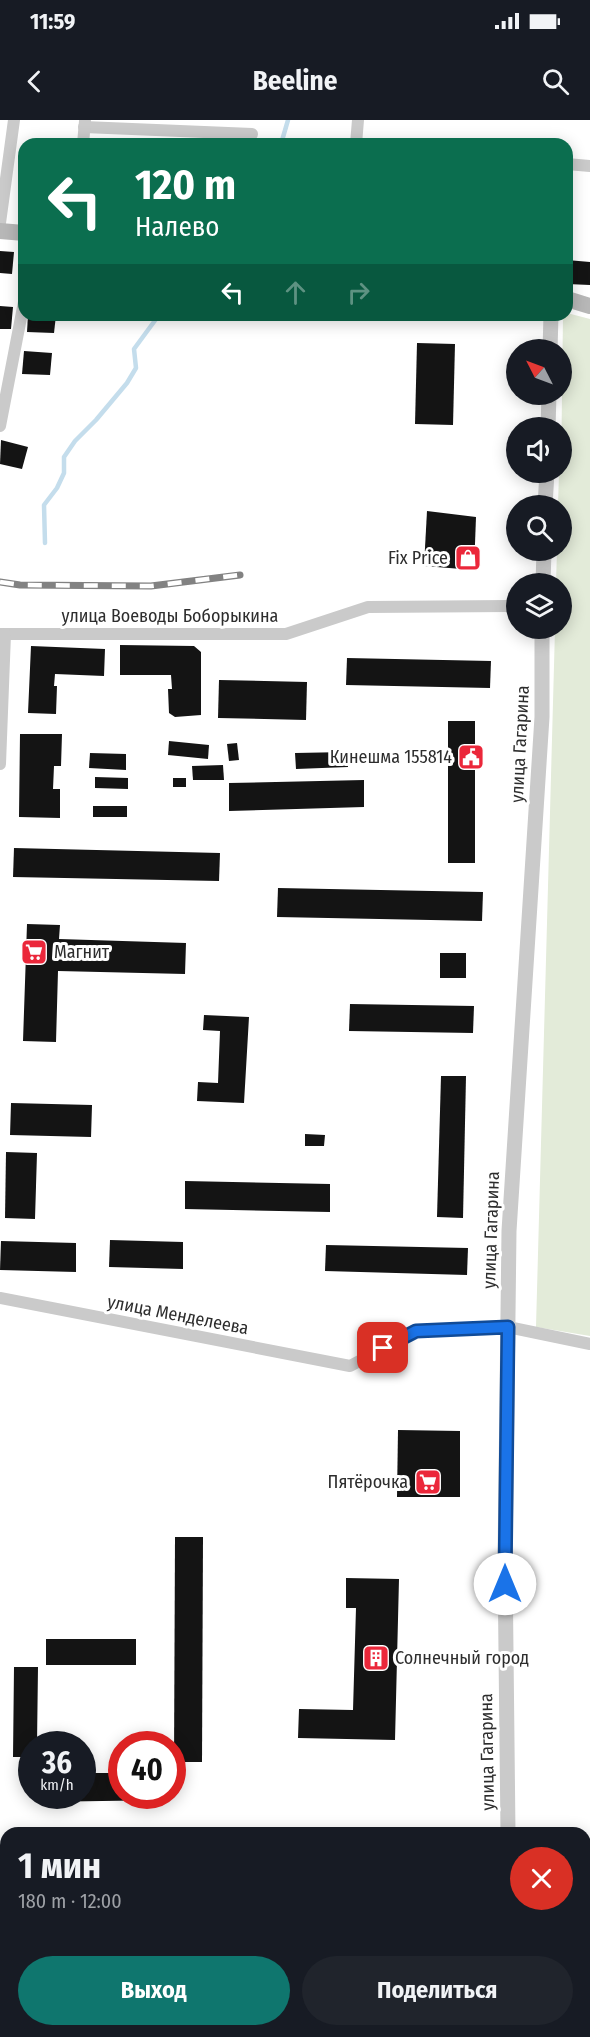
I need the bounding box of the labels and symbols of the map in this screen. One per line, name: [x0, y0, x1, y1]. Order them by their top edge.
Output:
north arrow: [506, 339, 572, 405]
shop icon: Fix Price: [453, 543, 483, 573]
place label: Fix Price: [388, 547, 448, 569]
street label: улица Воеводы Боборыкина: [62, 605, 279, 627]
street label: улица Гагарина: [506, 685, 534, 803]
public building icon: Кинешма 155814: [456, 742, 486, 772]
place label: Кинешма 155814: [330, 746, 452, 768]
supermarket icon: Магнит: [19, 937, 49, 967]
place label: Магнит: [54, 941, 110, 963]
street label: улица Гагарина: [478, 1171, 504, 1289]
street label: улица Менделеева: [106, 1291, 250, 1339]
pin: [357, 1322, 408, 1373]
supermarket icon: Пятёрочка: [413, 1467, 443, 1497]
place label: Пятёрочка: [328, 1471, 408, 1493]
position arrow: [473, 1552, 537, 1616]
building icon: Солнечный город: [361, 1643, 391, 1673]
place label: Солнечный город: [395, 1647, 529, 1669]
street label: улица Гагарина: [475, 1693, 499, 1811]
speed limit sign: 40: [108, 1731, 186, 1809]

